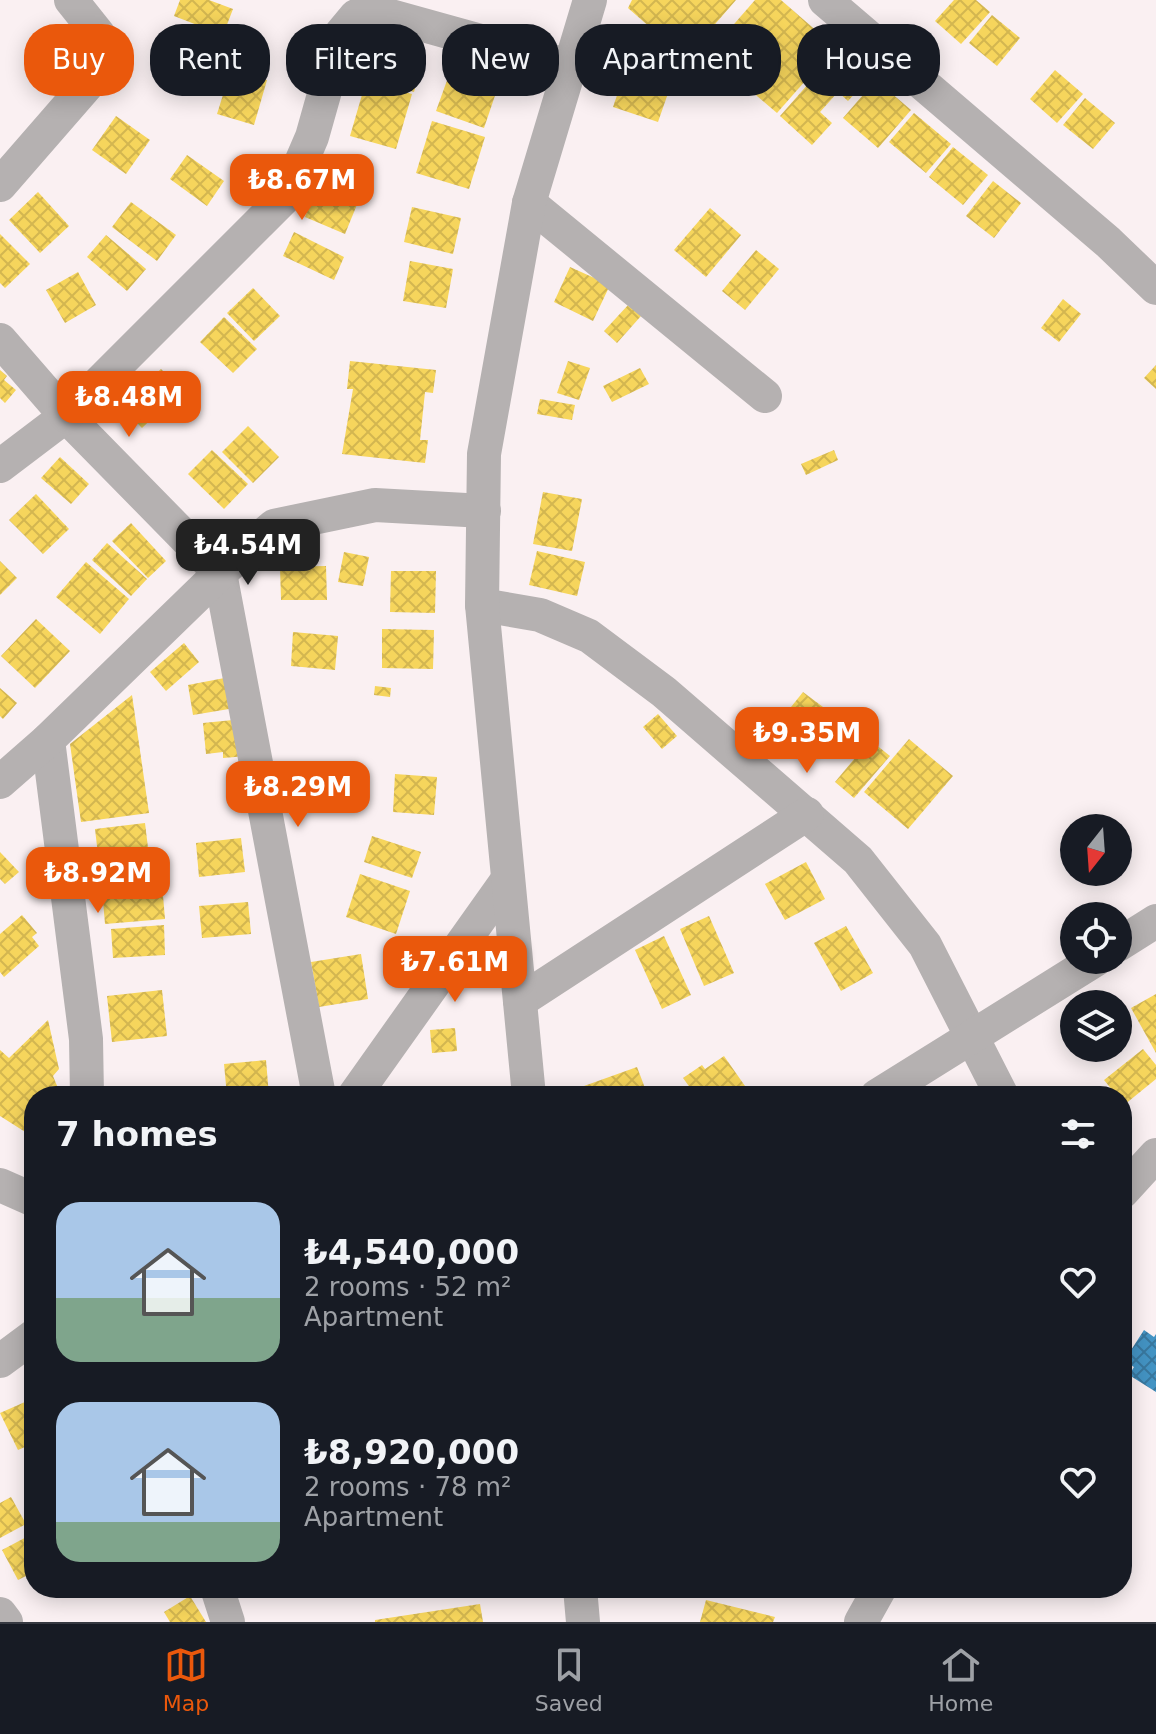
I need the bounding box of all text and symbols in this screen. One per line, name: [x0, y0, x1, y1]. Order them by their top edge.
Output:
chip: Buy: [24, 24, 134, 96]
chip: Rent: [150, 24, 270, 96]
chip: Filters: [286, 24, 426, 96]
chip: New: [442, 24, 559, 96]
chip: Apartment: [575, 24, 781, 96]
chip: House: [797, 24, 940, 96]
pin: ₺8.67M: [237, 154, 367, 222]
text: ₺8.67M: [248, 165, 356, 195]
pin: ₺8.48M: [64, 371, 194, 439]
text: ₺8.48M: [75, 382, 183, 412]
pin: ₺4.54M: [183, 519, 313, 587]
text: ₺4.54M: [194, 530, 302, 560]
pin: ₺9.35M: [742, 707, 872, 775]
text: ₺9.35M: [753, 718, 861, 748]
pin: ₺8.29M: [233, 761, 363, 829]
text: ₺8.29M: [244, 772, 352, 802]
north arrow: [1060, 814, 1132, 886]
map controls: [1060, 814, 1132, 1062]
pin: ₺8.92M: [33, 847, 163, 915]
text: ₺8.92M: [44, 858, 152, 888]
button: locate: [1060, 902, 1132, 974]
pin: ₺7.61M: [390, 936, 520, 1004]
text: ₺7.61M: [401, 947, 509, 977]
button: layers: [1060, 990, 1132, 1062]
icon: filters: [1056, 1112, 1100, 1156]
text: 7 homes: [56, 1114, 218, 1154]
text: ₺4,540,000: [304, 1232, 519, 1272]
icon: home: [120, 1234, 216, 1330]
icon: heart: [1056, 1260, 1100, 1304]
text: 2 rooms · 52 m²: [304, 1272, 512, 1302]
text: Apartment: [304, 1302, 443, 1332]
text: ₺8,920,000: [304, 1432, 519, 1472]
icon: home: [120, 1434, 216, 1530]
icon: heart: [1056, 1460, 1100, 1504]
text: 2 rooms · 78 m²: [304, 1472, 512, 1502]
text: Apartment: [304, 1502, 443, 1532]
tab: Map: [163, 1643, 209, 1716]
tab: Saved: [535, 1643, 603, 1716]
tab: Home: [928, 1643, 993, 1716]

